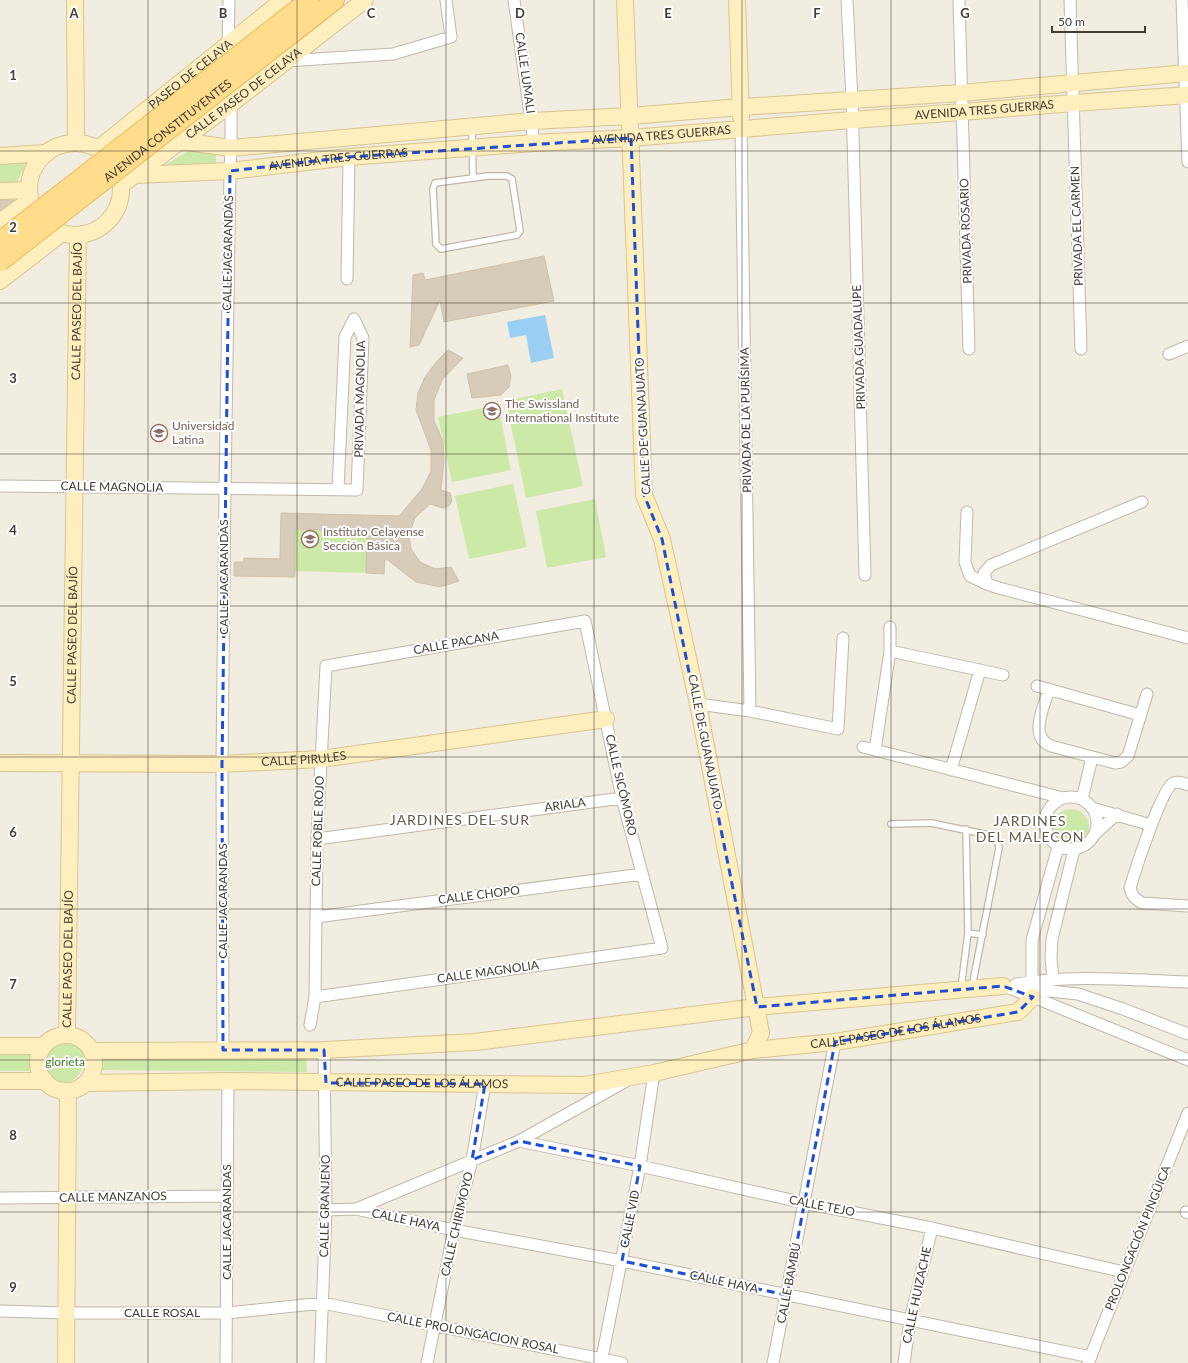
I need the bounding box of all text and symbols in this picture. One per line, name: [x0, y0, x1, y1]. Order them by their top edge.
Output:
text: A: [68, 5, 79, 21]
text: B: [219, 5, 228, 21]
text: C: [367, 5, 376, 21]
text: D: [515, 5, 525, 21]
text: E: [664, 5, 672, 21]
text: F: [813, 5, 821, 21]
text: G: [960, 5, 970, 21]
scale bar: [1052, 8, 1145, 34]
text: 50 m: [1058, 14, 1085, 29]
street label: CALLE LUMALI: [512, 31, 539, 115]
street label: PASEO DE CELAYA: [146, 35, 236, 112]
street label: CALLE PASEO DE CELAYA: [182, 44, 305, 142]
text: 1: [9, 67, 17, 83]
street label: AVENIDA CONSTITUYENTES: [100, 76, 235, 185]
street label: AVENIDA TRES GUERRAS: [914, 97, 1055, 122]
street label: AVENIDA TRES GUERRAS: [591, 122, 732, 147]
street label: AVENIDA TRES GUERRAS: [268, 145, 408, 173]
street label: PRIVADA EL CARMEN: [1067, 166, 1086, 286]
street label: PRIVADA ROSARIO: [956, 178, 975, 284]
street label: CALLE JACARANDAS: [219, 195, 236, 311]
text: 2: [9, 219, 17, 235]
street label: CALLE PASEO DEL BAJÍO: [68, 242, 85, 380]
street label: PRIVADA GUADALUPE: [849, 284, 868, 410]
street label: PRIVADA MAGNOLIA: [351, 339, 368, 458]
street label: PRIVADA DE LA PURÍSIMA: [737, 346, 754, 493]
street label: CALLE DE GUANAJUATO: [631, 356, 654, 495]
text: 3: [9, 370, 17, 386]
place label: The Swissland International Institute: [505, 396, 619, 425]
school or university icon: The Swissland International Institute: [482, 401, 502, 421]
place label: Universidad Latina: [172, 418, 234, 447]
school or university icon: Universidad Latina: [149, 423, 169, 443]
street label: CALLE MAGNOLIA: [61, 478, 164, 495]
street label: CALLE JACARANDAS: [216, 519, 231, 635]
text: 4: [9, 522, 17, 538]
place label: Instituto Celayense Sección Básica: [323, 524, 424, 553]
school or university icon: Instituto Celayense Sección Básica: [300, 529, 320, 549]
street label: CALLE PASEO DEL BAJÍO: [64, 566, 80, 704]
street label: CALLE PACANA: [412, 627, 501, 657]
text: 5: [9, 673, 17, 689]
street label: CALLE DE GUANAJUATO: [685, 673, 726, 811]
street label: CALLE SICÓMORO: [603, 733, 641, 837]
street label: CALLE PIRULES: [261, 748, 347, 769]
street label: CALLE ROBLE ROJO: [308, 775, 327, 887]
street label: ARIALA: [543, 794, 587, 815]
district label: JARDINES DEL SUR: [390, 811, 530, 828]
district label: JARDINES DEL MALECON: [976, 812, 1084, 845]
text: 6: [9, 824, 17, 840]
street label: CALLE JACARANDAS: [215, 843, 230, 959]
street label: CALLE CHOPO: [437, 882, 521, 907]
street label: CALLE PASEO DEL BAJÍO: [59, 890, 76, 1028]
street label: CALLE MAGNOLIA: [436, 957, 541, 986]
text: 7: [9, 976, 17, 992]
street label: CALLE PASEO DE LOS ÁLAMOS: [810, 1010, 982, 1051]
park label: glorieta: [45, 1054, 85, 1069]
street label: CALLE PASEO DE LOS ÁLAMOS: [336, 1074, 508, 1091]
text: 8: [9, 1127, 17, 1143]
street label: CALLE GRANJENO: [316, 1154, 333, 1258]
street label: PROLONGACIÓN PINGÜICA: [1101, 1162, 1174, 1313]
street label: CALLE JACARANDAS: [219, 1164, 234, 1280]
street label: CALLE CHIRIMOYO: [437, 1170, 476, 1278]
street label: CALLE MANZANOS: [59, 1188, 167, 1205]
street label: CALLE VID: [617, 1189, 642, 1249]
street label: CALLE TEJO: [788, 1192, 857, 1219]
street label: CALLE HAYA: [370, 1205, 443, 1234]
street label: CALLE BAMBÚ: [773, 1241, 804, 1325]
street label: CALLE HUIZACHE: [899, 1245, 934, 1345]
street label: CALLE HAYA: [688, 1267, 761, 1296]
text: 9: [9, 1279, 17, 1295]
street label: CALLE ROSAL: [124, 1305, 200, 1320]
street label: CALLE PROLONGACION ROSAL: [386, 1308, 560, 1357]

